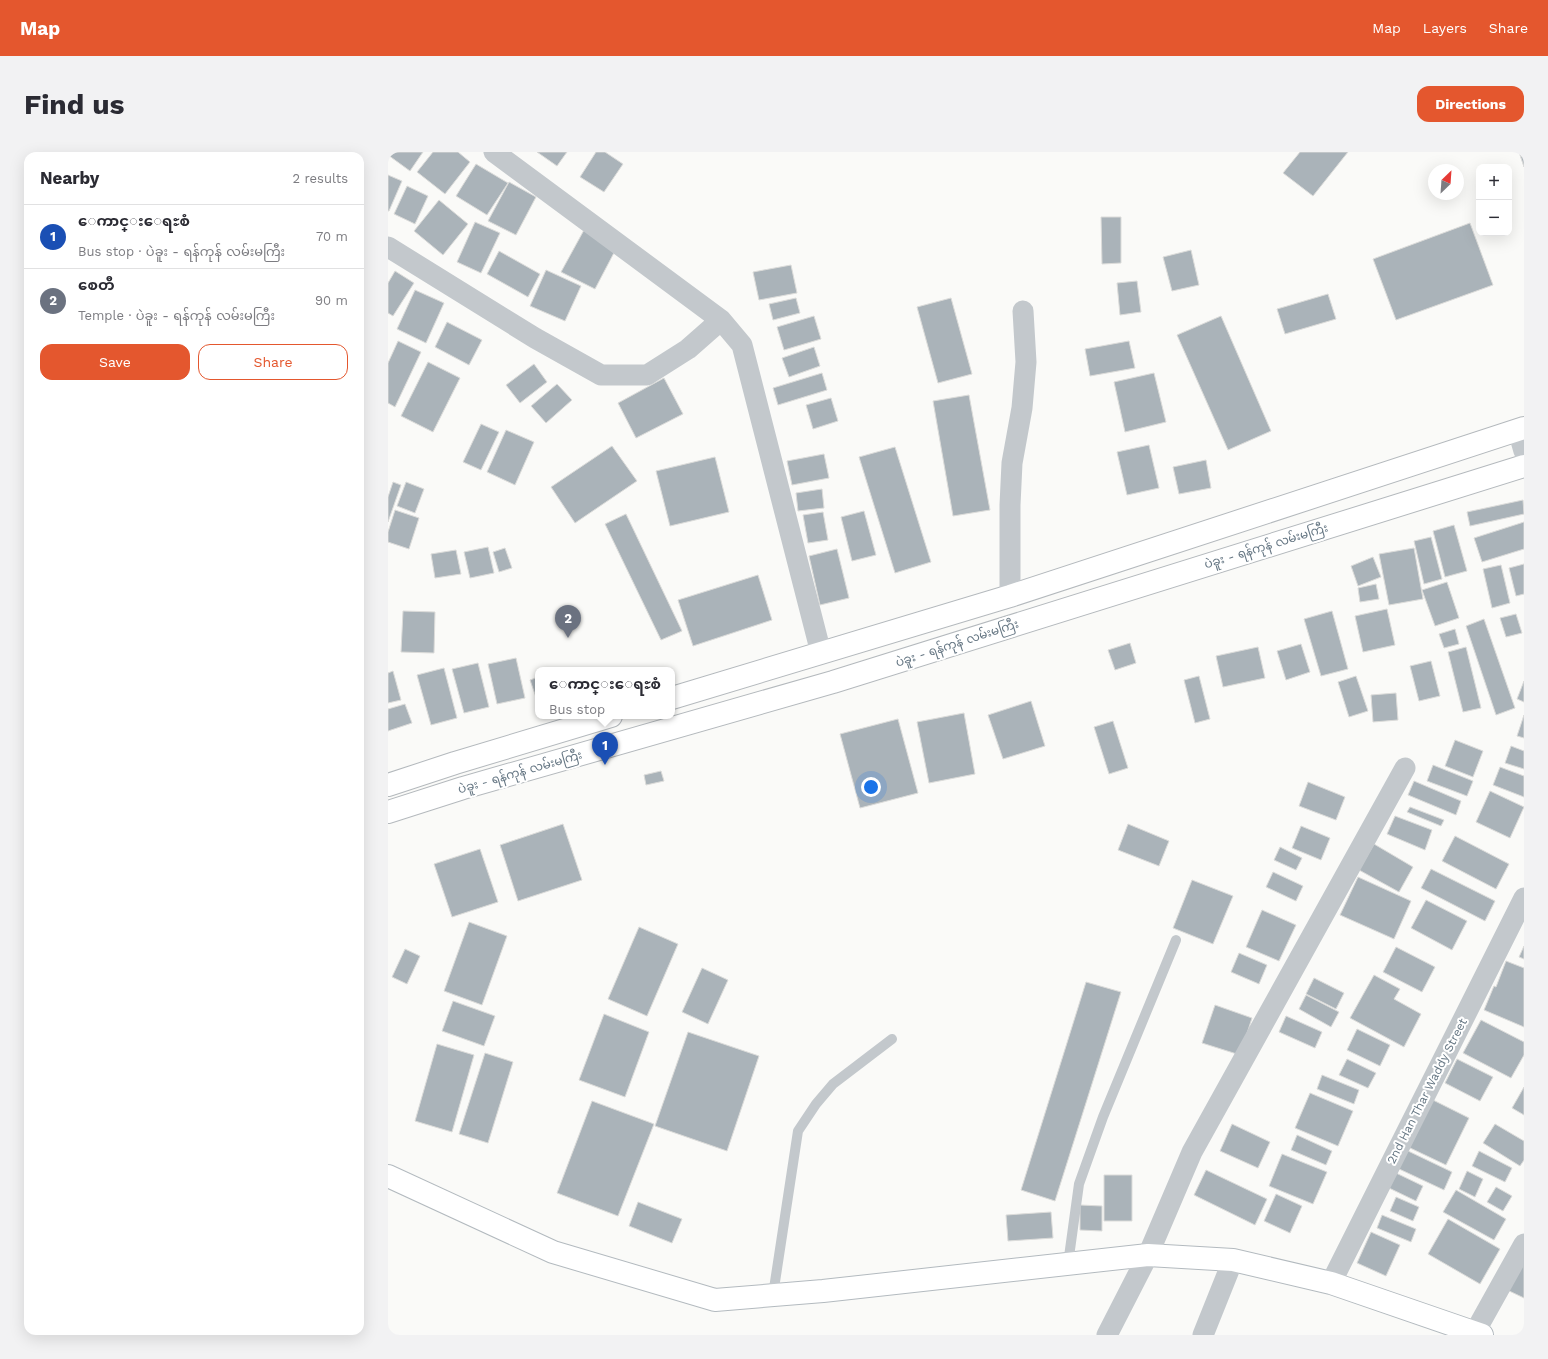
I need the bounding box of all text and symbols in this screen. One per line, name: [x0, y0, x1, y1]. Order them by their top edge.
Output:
text: Map: [20, 17, 60, 40]
text: Map: [1372, 20, 1401, 36]
text: Layers: [1423, 20, 1467, 36]
text: Share: [1489, 20, 1528, 36]
button: Directions: [1417, 86, 1524, 122]
text: Find us: [24, 88, 124, 121]
north arrow: [1428, 164, 1464, 200]
map controls: [1476, 164, 1512, 236]
button: +: [1476, 164, 1512, 200]
text: Nearby: [40, 168, 99, 188]
text: 2 results: [293, 171, 348, 186]
button: −: [1476, 200, 1512, 236]
text: ေကာင္းေရႊစံ: [78, 212, 190, 230]
text: 1: [50, 229, 56, 244]
text: 70 m: [316, 229, 348, 244]
text: Bus stop · ပဲခူး - ရန်ကုန် လမ်းမကြီး: [78, 244, 285, 259]
text: စေတီ: [78, 276, 115, 294]
text: 2: [49, 293, 57, 308]
text: 90 m: [315, 293, 348, 308]
text: Temple · ပဲခူး - ရန်ကုန် လမ်းမကြီး: [78, 308, 275, 323]
button: Save: [40, 344, 190, 380]
button: Share: [198, 344, 348, 380]
street label: ပဲခူး - ရန်ကုန် လမ်းမကြီး: [1202, 519, 1330, 574]
pin: 2: [555, 605, 581, 638]
street label: ပဲခူး - ရန်ကုန် လမ်းမကြီး: [893, 615, 1021, 672]
popup: [535, 667, 675, 719]
text: ေကာင္းေရႊစံ: [549, 675, 661, 693]
text: Bus stop: [549, 702, 605, 717]
pin: 1: [592, 732, 618, 765]
street label: ပဲခူး - ရန်ကုန် လမ်းမကြီး: [456, 746, 585, 799]
your location: [861, 777, 881, 797]
street label: 2nd Han Thar Waddy Street: [1384, 1016, 1470, 1166]

